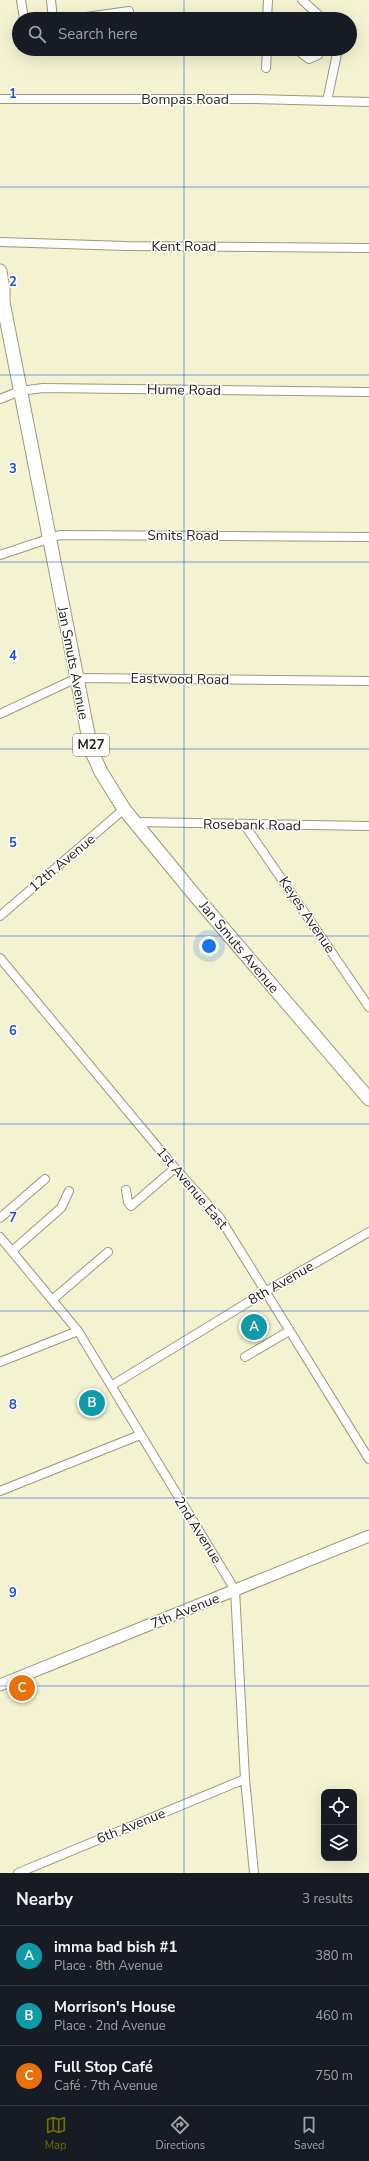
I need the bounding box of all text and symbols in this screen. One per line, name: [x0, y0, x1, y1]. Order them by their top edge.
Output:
search box: [12, 12, 357, 56]
icon: search: [26, 23, 48, 45]
text: Search here: [58, 24, 138, 44]
text: 1: [9, 85, 17, 103]
street label: Bompas Road: [141, 90, 229, 109]
street label: Kent Road: [151, 237, 217, 256]
text: 2: [9, 273, 17, 291]
street label: Hume Road: [147, 380, 221, 400]
text: 3: [9, 460, 17, 478]
street label: Smits Road: [147, 526, 219, 545]
street label: Jan Smuts Avenue: [53, 604, 93, 721]
text: 4: [9, 647, 17, 665]
street label: Eastwood Road: [130, 669, 230, 689]
road number: M27: [73, 734, 109, 756]
street label: Rosebank Road: [203, 815, 301, 835]
street label: 12th Avenue: [25, 830, 99, 896]
text: 5: [9, 834, 17, 852]
street label: Keyes Avenue: [274, 873, 340, 957]
street label: Jan Smuts Avenue: [194, 896, 283, 997]
your location: [199, 936, 219, 956]
text: 6: [9, 1022, 17, 1040]
street label: 1st Avenue East: [152, 1143, 232, 1233]
text: 7: [9, 1209, 17, 1227]
street label: 8th Avenue: [245, 1257, 317, 1309]
pin: A: [241, 1312, 267, 1342]
pin: B: [79, 1388, 105, 1418]
text: 8: [9, 1396, 17, 1414]
street label: 2nd Avenue: [170, 1493, 226, 1567]
text: 9: [9, 1584, 17, 1602]
street label: 7th Avenue: [148, 1589, 222, 1633]
pin: C: [9, 1673, 35, 1703]
map controls: [321, 1789, 357, 1861]
button: locate: [321, 1789, 357, 1825]
street label: 6th Avenue: [94, 1804, 168, 1848]
button: layers: [321, 1825, 357, 1861]
text: Nearby: [16, 1888, 73, 1911]
text: 3 results: [302, 1890, 353, 1908]
text: imma bad bish #1: [54, 1937, 178, 1957]
text: A: [24, 1947, 34, 1965]
text: 380 m: [315, 1947, 353, 1965]
text: Place · 8th Avenue: [54, 1957, 163, 1975]
text: Morrison's House: [54, 1997, 175, 2017]
text: B: [25, 2007, 33, 2025]
text: 460 m: [315, 2007, 353, 2025]
text: Place · 2nd Avenue: [54, 2017, 166, 2035]
text: Full Stop Café: [54, 2057, 153, 2077]
text: C: [25, 2067, 33, 2085]
text: 750 m: [315, 2067, 353, 2085]
text: Café · 7th Avenue: [54, 2077, 157, 2095]
tab: Map: [45, 2114, 67, 2153]
tab: Directions: [156, 2114, 205, 2153]
tab: Saved: [294, 2114, 324, 2153]

